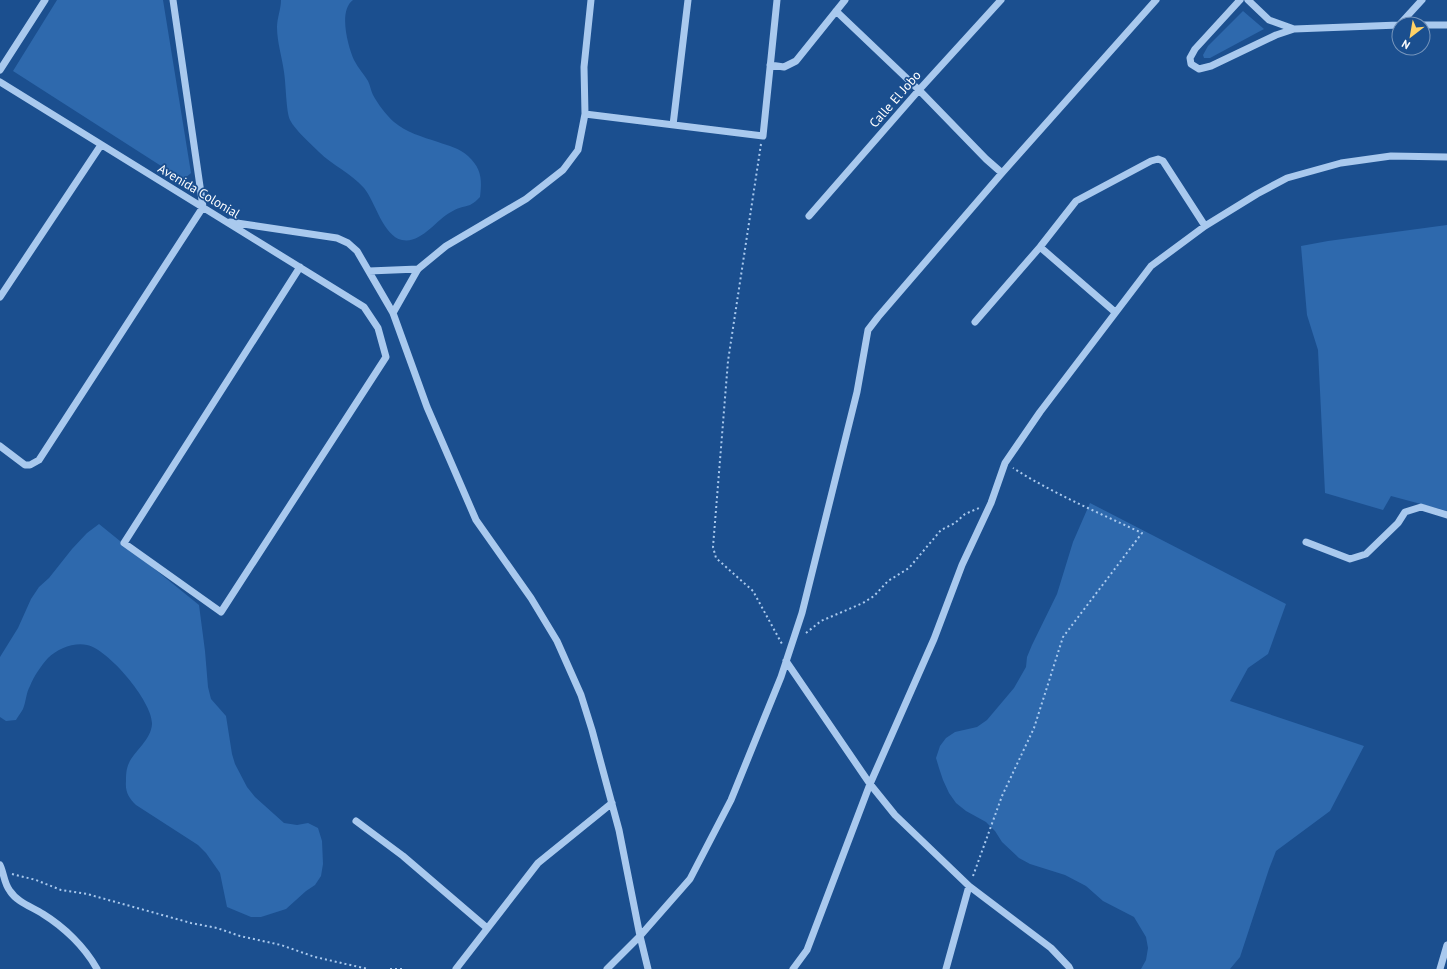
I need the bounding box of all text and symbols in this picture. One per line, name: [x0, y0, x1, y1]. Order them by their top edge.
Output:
north arrow: [1391, 16, 1431, 56]
text: N: [1399, 37, 1413, 52]
street label: Calle El Jobo: [866, 67, 924, 131]
street label: Avenida Colonial: [155, 160, 243, 222]

